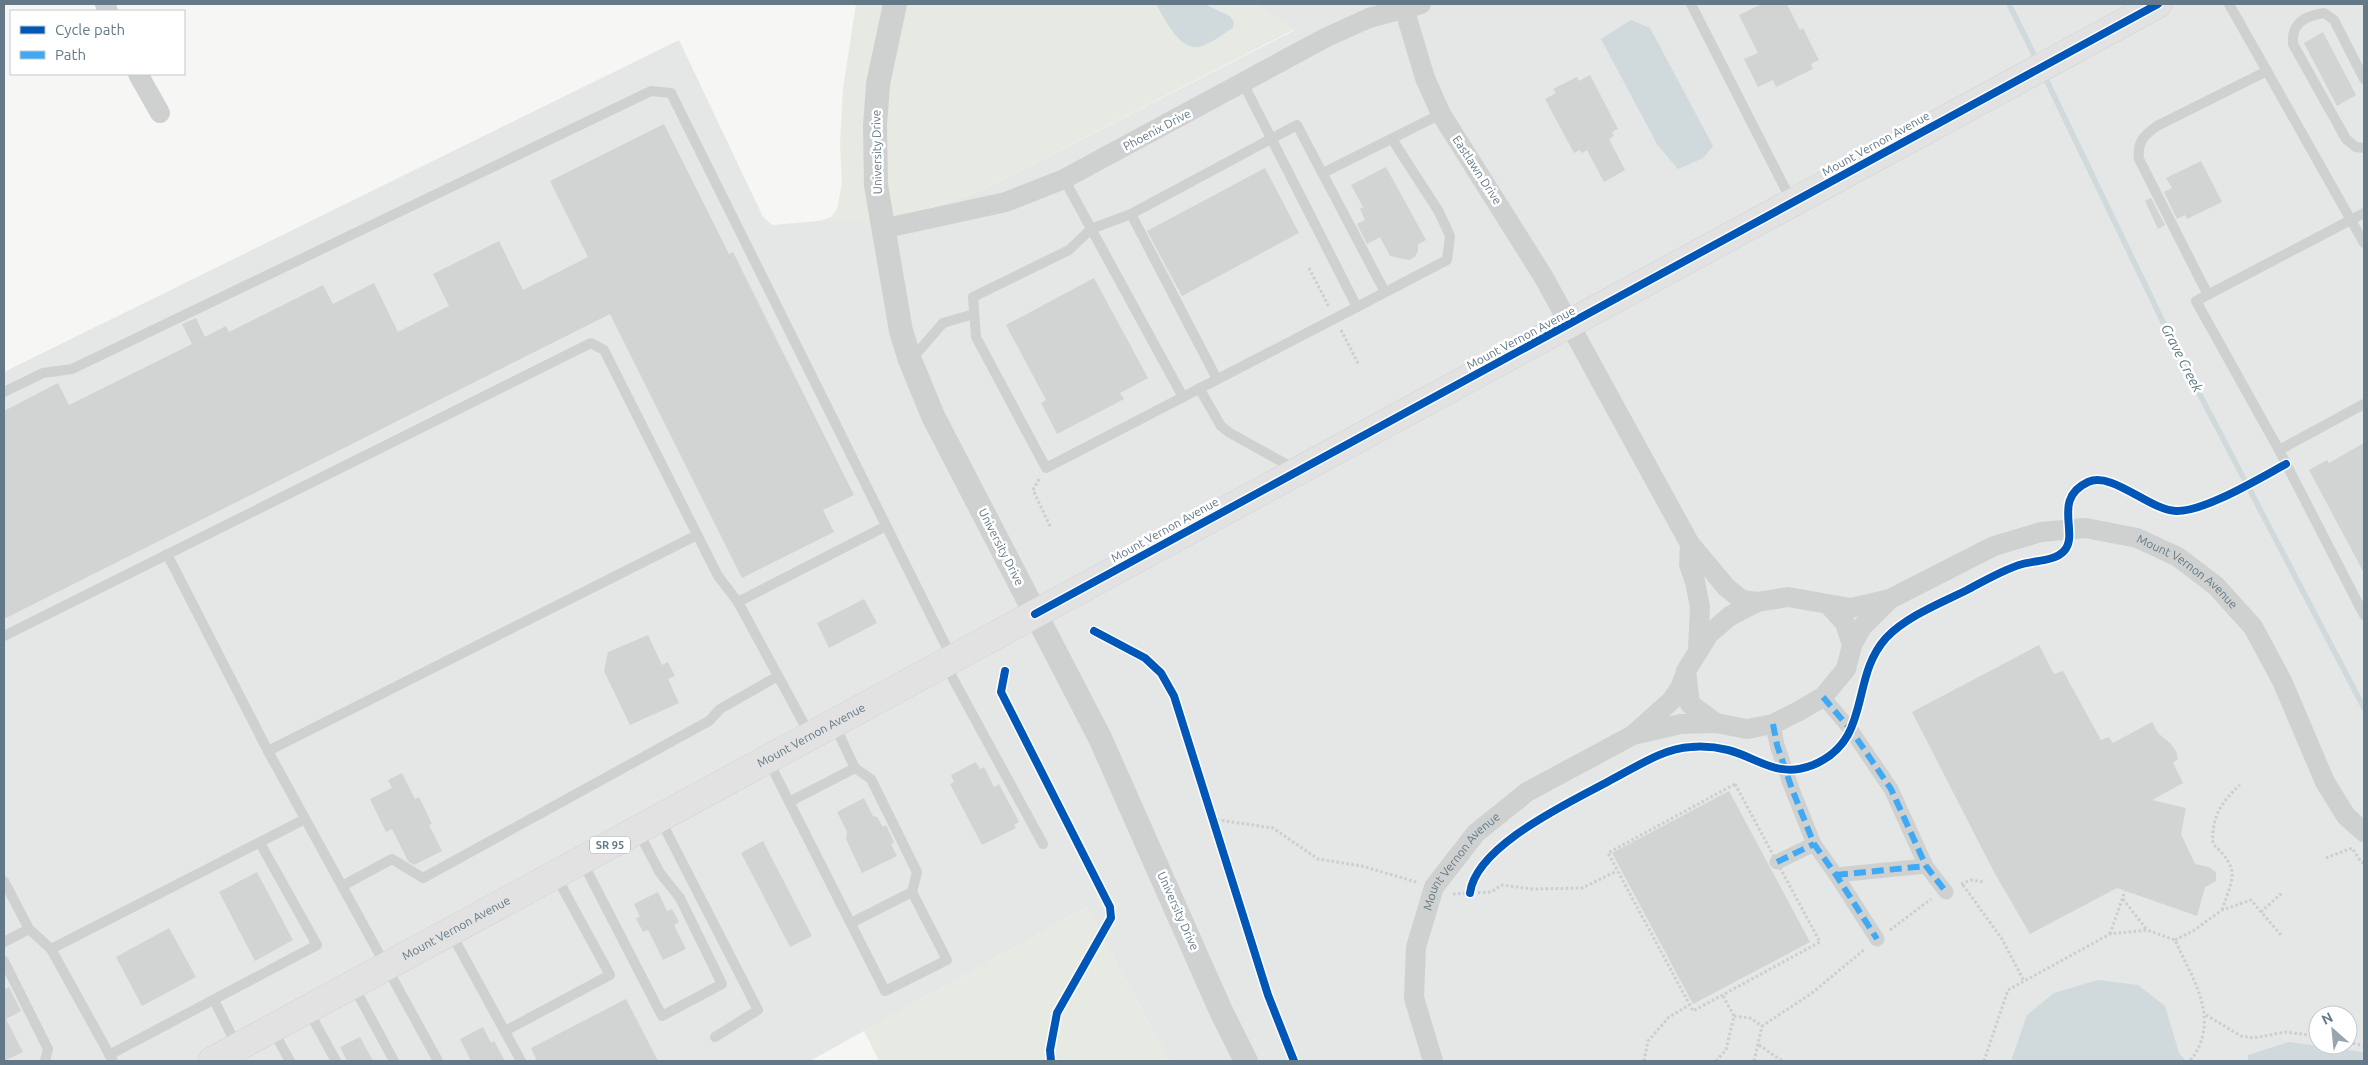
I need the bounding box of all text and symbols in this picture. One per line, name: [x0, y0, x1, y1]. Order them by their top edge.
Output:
legend: [10, 10, 185, 75]
text: Cycle path: [55, 21, 125, 38]
text: Path: [55, 46, 86, 63]
street label: Phoenix Drive: [1121, 106, 1193, 153]
street label: Mount Vernon Avenue: [1820, 109, 1932, 179]
street label: University Drive: [869, 110, 884, 194]
street label: Eastlawn Drive: [1450, 133, 1504, 207]
street label: Mount Vernon Avenue: [1464, 303, 1577, 372]
water label: Grave Creek: [2158, 321, 2206, 395]
street label: Mount Vernon Avenue: [1109, 495, 1221, 565]
street label: University Drive: [976, 506, 1026, 587]
street label: Mount Vernon Avenue: [2135, 532, 2240, 611]
street label: Mount Vernon Avenue: [755, 700, 867, 770]
street label: Mount Vernon Avenue: [1420, 810, 1502, 912]
road number: SR 95: [590, 836, 630, 854]
street label: University Drive: [1155, 869, 1202, 952]
street label: Mount Vernon Avenue: [400, 893, 512, 962]
north arrow: [2308, 1005, 2358, 1055]
text: N: [2319, 1009, 2335, 1028]

